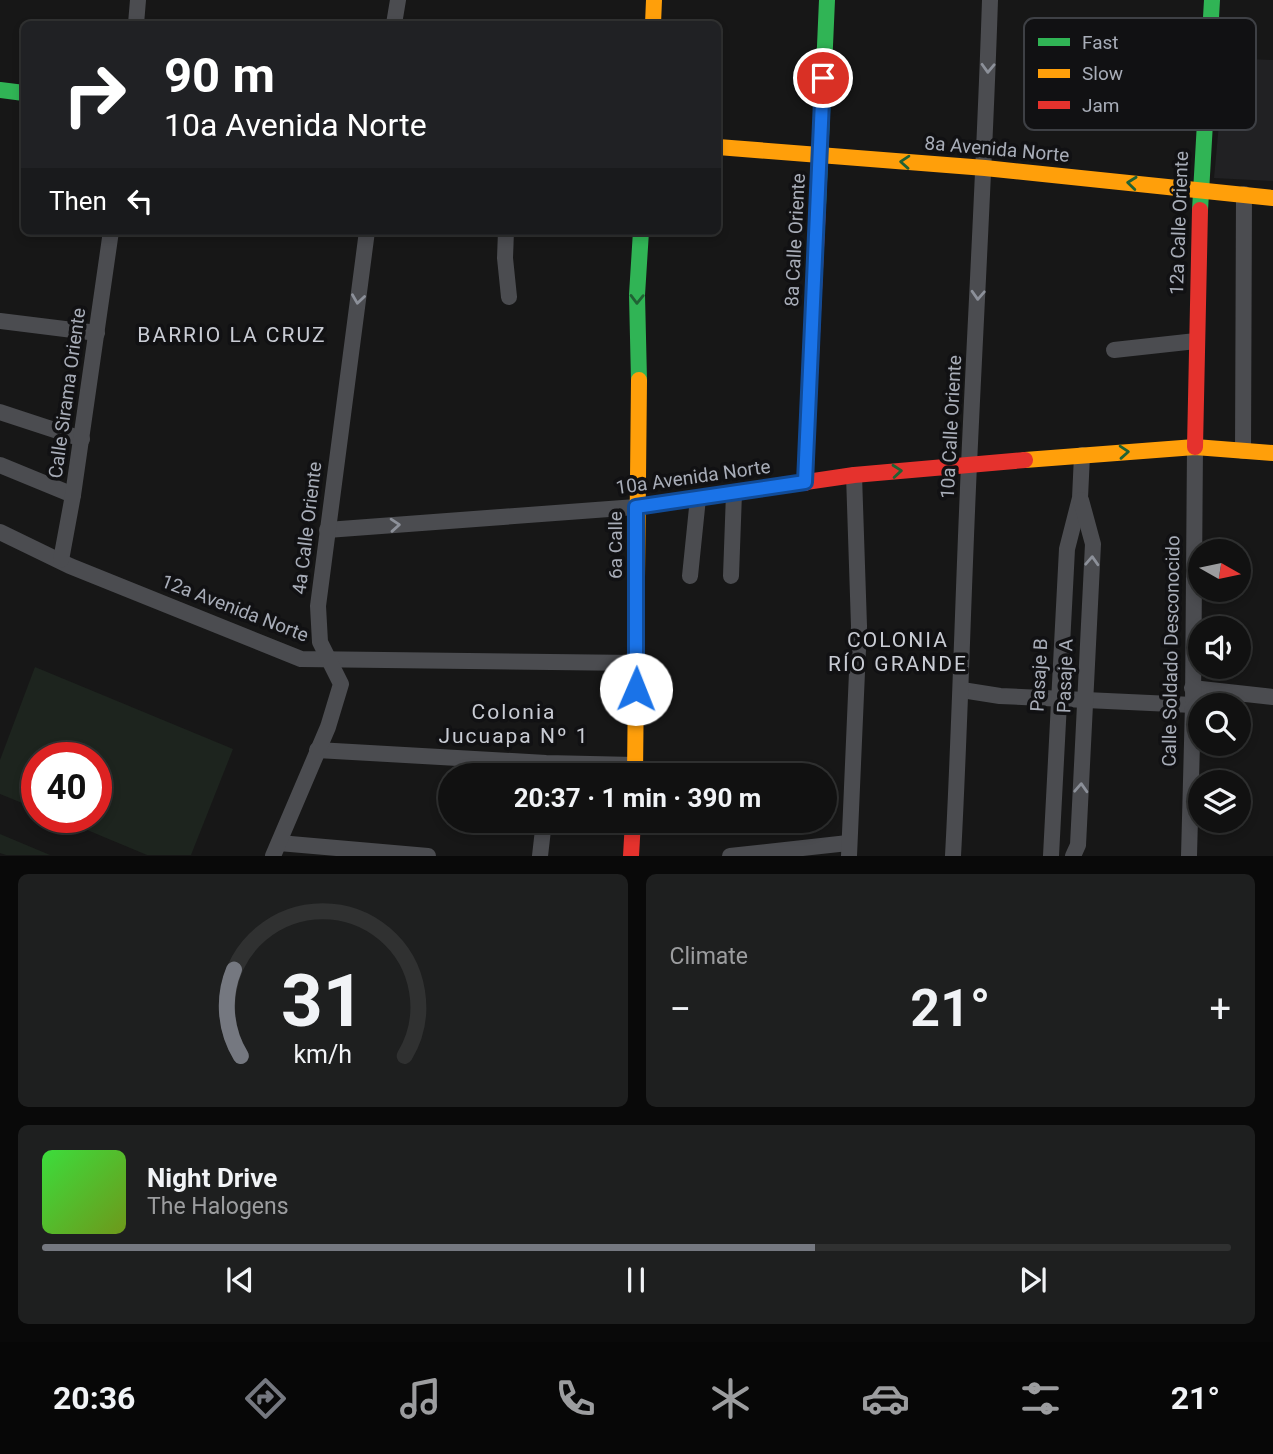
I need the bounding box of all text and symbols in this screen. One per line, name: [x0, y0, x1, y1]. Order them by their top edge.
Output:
legend: [1024, 18, 1256, 130]
text: Fast: [1082, 31, 1119, 54]
text: 90 m: [164, 47, 275, 104]
pin: [793, 48, 853, 108]
icon: right: [49, 49, 140, 140]
icon: arrive: [804, 59, 842, 97]
text: Slow: [1082, 62, 1123, 85]
one-way arrow: [981, 63, 996, 74]
text: Jam: [1082, 94, 1119, 117]
text: 10a Avenida Norte: [164, 106, 427, 144]
street label: 8a Avenida Norte: [924, 131, 1070, 167]
street label: 12a Calle Oriente: [1165, 151, 1193, 295]
one-way arrow: [900, 155, 911, 170]
street label: 8a Calle Oriente: [780, 173, 810, 307]
one-way arrow: [1126, 176, 1137, 191]
icon: left: [121, 182, 159, 220]
text: Then: [49, 186, 107, 216]
one-way arrow: [971, 290, 986, 301]
one-way arrow: [350, 293, 365, 304]
one-way arrow: [630, 294, 645, 305]
street label: Calle Sirama Oriente: [44, 306, 90, 480]
district label: BARRIO LA CRUZ: [137, 323, 327, 347]
street label: 10a Calle Oriente: [936, 354, 966, 500]
one-way arrow: [1119, 445, 1130, 460]
street label: 10a Avenida Norte: [614, 455, 772, 499]
street label: 4a Calle Oriente: [287, 460, 327, 596]
one-way arrow: [892, 464, 903, 479]
street label: 6a Calle: [604, 511, 627, 579]
one-way arrow: [390, 518, 401, 533]
street label: Calle Soldado Desconocido: [1157, 535, 1185, 767]
north arrow: [1188, 539, 1251, 602]
map controls: [1188, 539, 1251, 833]
one-way arrow: [1084, 555, 1099, 566]
street label: 12a Avenida Norte: [158, 569, 312, 647]
button: sound: [1188, 616, 1251, 679]
district label: COLONIA RÍO GRANDE: [828, 628, 968, 676]
street label: Pasaje B: [1026, 638, 1052, 712]
street label: Pasaje A: [1052, 638, 1078, 713]
position arrow: [599, 652, 673, 726]
button: search: [1188, 693, 1251, 756]
district label: Colonia Jucuapa Nº 1: [438, 700, 590, 748]
speed limit sign: 40: [21, 742, 112, 833]
button: layers: [1188, 770, 1251, 833]
text: 20:37 · 1 min · 390 m: [514, 783, 761, 813]
one-way arrow: [1073, 783, 1088, 794]
text: Climate: [670, 943, 748, 970]
text: 31: [281, 959, 365, 1045]
text: 21°: [910, 978, 990, 1039]
text: −: [670, 987, 691, 1031]
text: +: [1209, 987, 1231, 1031]
text: km/h: [293, 1040, 352, 1069]
text: Night Drive: [147, 1163, 277, 1193]
text: The Halogens: [147, 1193, 289, 1220]
icon: previous: [221, 1261, 259, 1299]
icon: pause: [617, 1261, 655, 1299]
icon: next: [1014, 1261, 1052, 1299]
icon: directions: [241, 1374, 290, 1423]
icon: music: [396, 1374, 445, 1423]
icon: phone: [551, 1374, 600, 1423]
icon: climate: [706, 1374, 755, 1423]
icon: car: [861, 1374, 910, 1423]
icon: filters: [1016, 1374, 1065, 1423]
text: 20:36: [53, 1379, 135, 1417]
text: 21°: [1171, 1379, 1220, 1417]

